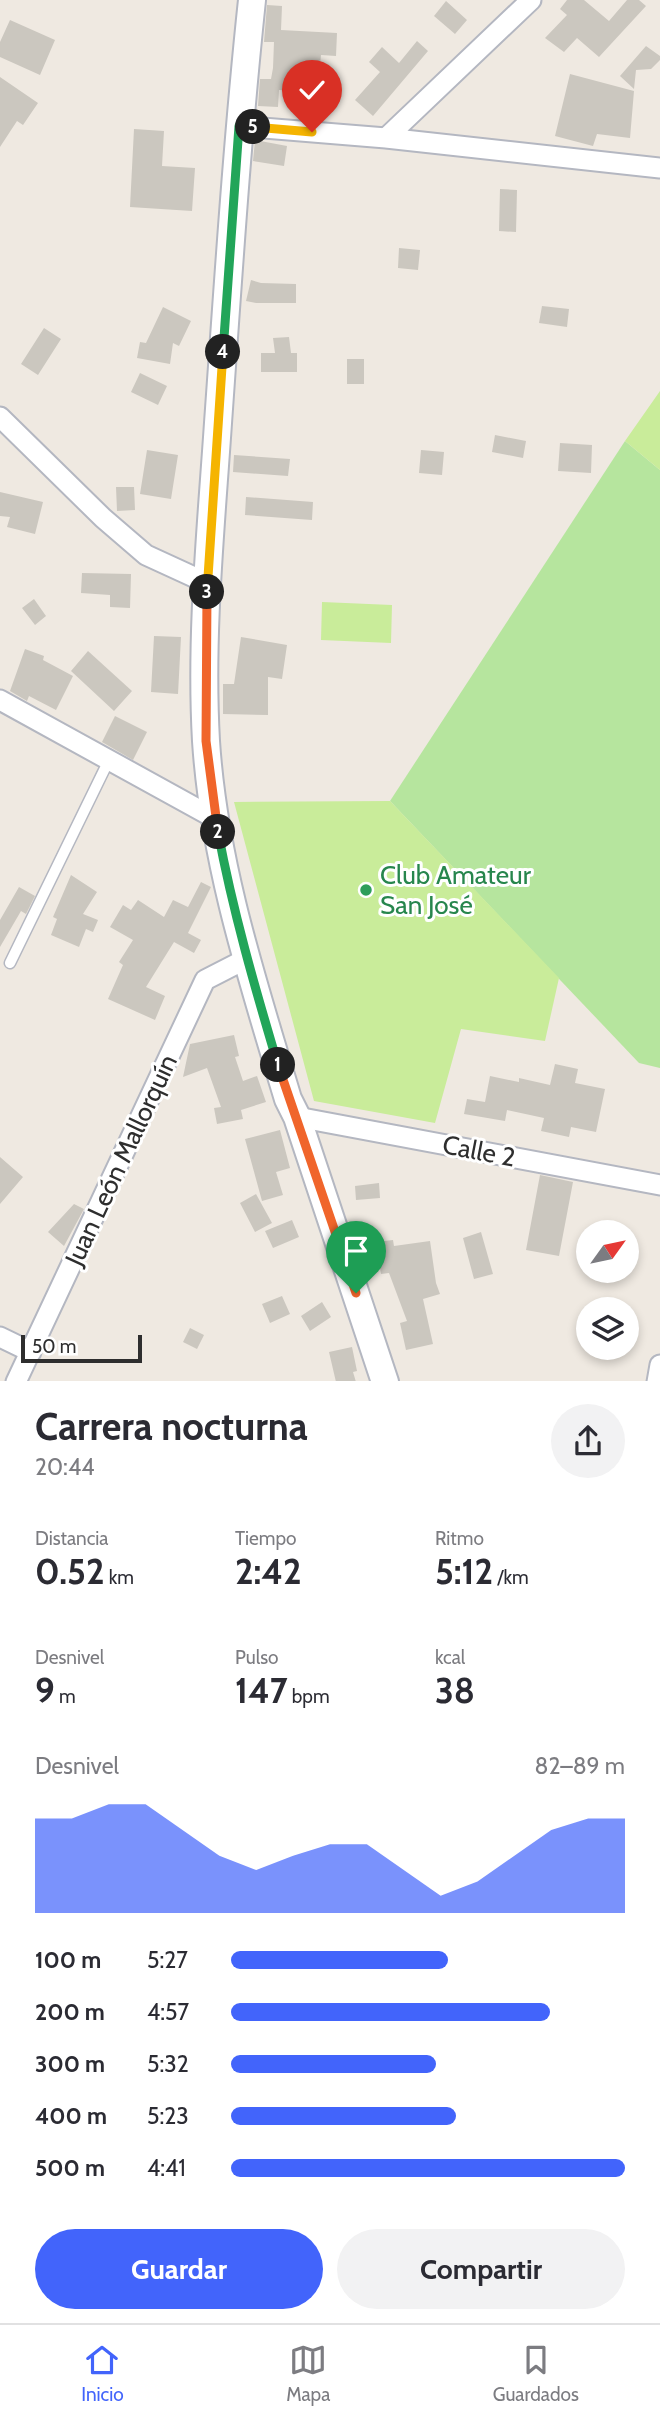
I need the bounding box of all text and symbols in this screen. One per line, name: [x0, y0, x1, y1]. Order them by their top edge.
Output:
pin: [282, 60, 342, 132]
icon: check: [293, 71, 331, 109]
pin: 5: [236, 110, 270, 144]
text: 5: [247, 115, 258, 138]
pin: 4: [206, 334, 241, 370]
text: 4: [217, 340, 228, 363]
pin: 3: [190, 574, 224, 610]
text: 3: [201, 580, 212, 603]
pin: 2: [200, 814, 235, 850]
text: 2: [212, 820, 223, 843]
place label: Club Amateur San José: [380, 859, 532, 921]
marker: Club Amateur San José: [358, 882, 374, 898]
pin: 1: [260, 1048, 296, 1082]
street label: Juan León Mallorquín: [58, 1049, 184, 1272]
text: 1: [274, 1053, 281, 1076]
street label: Calle 2: [440, 1128, 518, 1174]
north arrow: [576, 1220, 639, 1283]
map controls: [576, 1220, 639, 1360]
pin: [326, 1221, 386, 1293]
icon: arrive: [337, 1232, 375, 1270]
button: layers: [576, 1297, 639, 1360]
scale bar: [21, 1332, 142, 1364]
text: 50 m: [32, 1335, 76, 1358]
text: Carrera nocturna: [35, 1403, 308, 1450]
button: share: [551, 1404, 625, 1478]
text: 20:44: [35, 1453, 94, 1481]
text: Distancia: [35, 1527, 109, 1550]
text: Tiempo: [235, 1527, 296, 1550]
text: Ritmo: [435, 1527, 484, 1550]
text: 0.52: [35, 1550, 104, 1593]
text: 2:42: [235, 1550, 302, 1593]
text: 5:12: [435, 1550, 493, 1593]
text: km: [104, 1566, 134, 1589]
text: /km: [493, 1566, 529, 1589]
text: Desnivel: [35, 1646, 104, 1669]
text: Pulso: [235, 1646, 279, 1669]
text: kcal: [435, 1646, 465, 1669]
text: 9: [35, 1669, 55, 1712]
text: 147: [235, 1669, 288, 1712]
text: 38: [435, 1669, 475, 1712]
text: m: [55, 1685, 76, 1708]
text: bpm: [288, 1685, 330, 1708]
text: Desnivel: [35, 1752, 119, 1780]
text: 82–89 m: [534, 1752, 625, 1780]
text: 100 m: [35, 1946, 101, 1974]
text: 5:27: [147, 1946, 188, 1974]
text: 200 m: [35, 1998, 105, 2026]
text: 4:57: [147, 1998, 189, 2026]
text: 300 m: [35, 2050, 105, 2078]
text: 5:32: [147, 2050, 189, 2078]
text: 400 m: [35, 2102, 107, 2130]
text: 5:23: [147, 2102, 189, 2130]
text: 500 m: [35, 2154, 105, 2182]
text: 4:41: [147, 2154, 186, 2182]
button: Guardar: [35, 2229, 323, 2309]
button: Compartir: [337, 2229, 625, 2309]
tab: Inicio: [81, 2341, 124, 2406]
tab: Mapa: [286, 2341, 330, 2406]
tab: Guardados: [493, 2341, 579, 2406]

